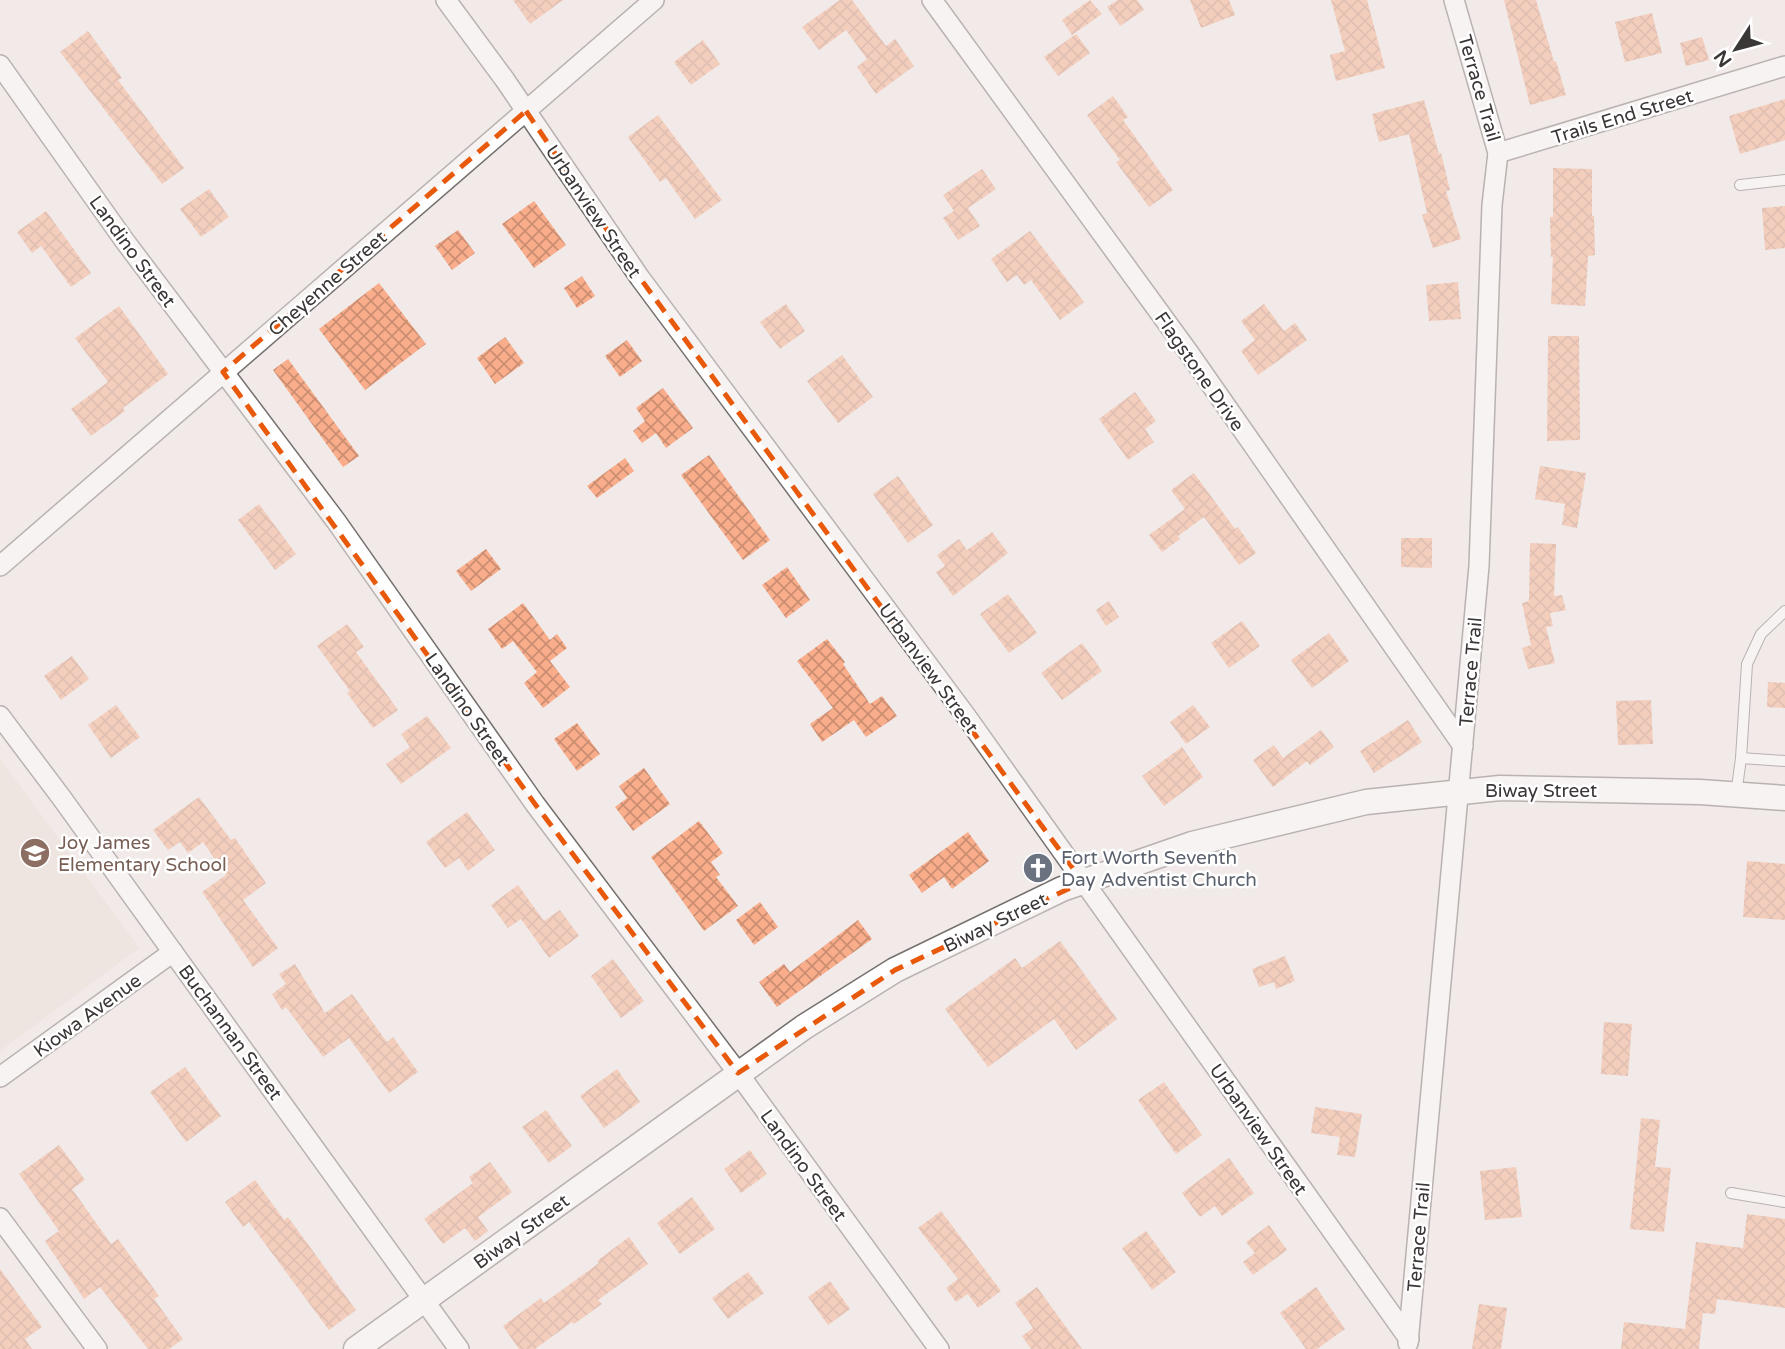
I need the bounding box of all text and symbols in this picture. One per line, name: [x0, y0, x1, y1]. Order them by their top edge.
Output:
north arrow: [1701, 14, 1771, 84]
street label: Terrace Trail: [1453, 32, 1505, 144]
text: N: [1710, 46, 1736, 71]
street label: Trails End Street: [1549, 85, 1696, 149]
street label: Urbanview Street: [541, 141, 646, 282]
street label: Landino Street: [84, 192, 180, 312]
street label: Cheyenne Street: [264, 226, 391, 341]
street label: Flagstone Drive: [1150, 308, 1249, 435]
street label: Urbanview Street: [874, 599, 983, 738]
street label: Terrace Trail: [1455, 616, 1487, 728]
street label: Landino Street: [420, 649, 514, 770]
street label: Biway Street: [1485, 780, 1597, 802]
place label: Joy James Elementary School: [58, 832, 227, 876]
school or university icon: Joy James Elementary School: [18, 836, 52, 870]
place label: Fort Worth Seventh Day Adventist Church: [1061, 847, 1257, 891]
church icon: Fort Worth Seventh Day Adventist Church: [1021, 851, 1055, 885]
street label: Biway Street: [940, 888, 1051, 957]
street label: Buchannan Street: [174, 961, 287, 1104]
street label: Kiowa Avenue: [30, 969, 146, 1062]
street label: Urbanview Street: [1205, 1060, 1312, 1199]
street label: Landino Street: [755, 1106, 851, 1226]
street label: Terrace Trail: [1403, 1181, 1435, 1293]
street label: Biway Street: [470, 1190, 574, 1274]

